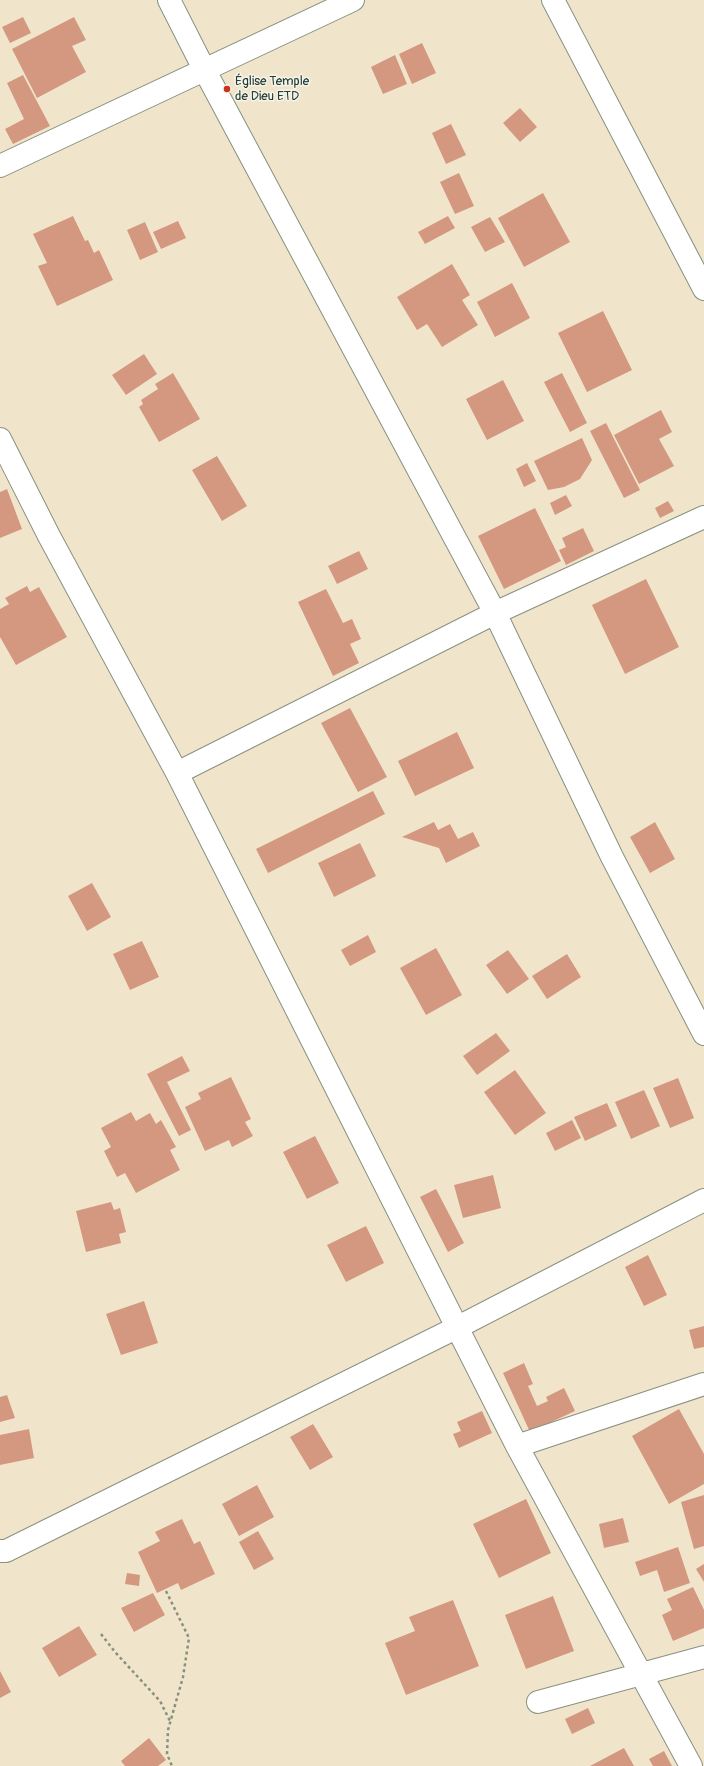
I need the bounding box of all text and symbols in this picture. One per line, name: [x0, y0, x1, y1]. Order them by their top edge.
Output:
place label: Église Temple de Dieu ETD: [235, 74, 309, 105]
marker: Église Temple de Dieu ETD: [222, 84, 232, 94]

